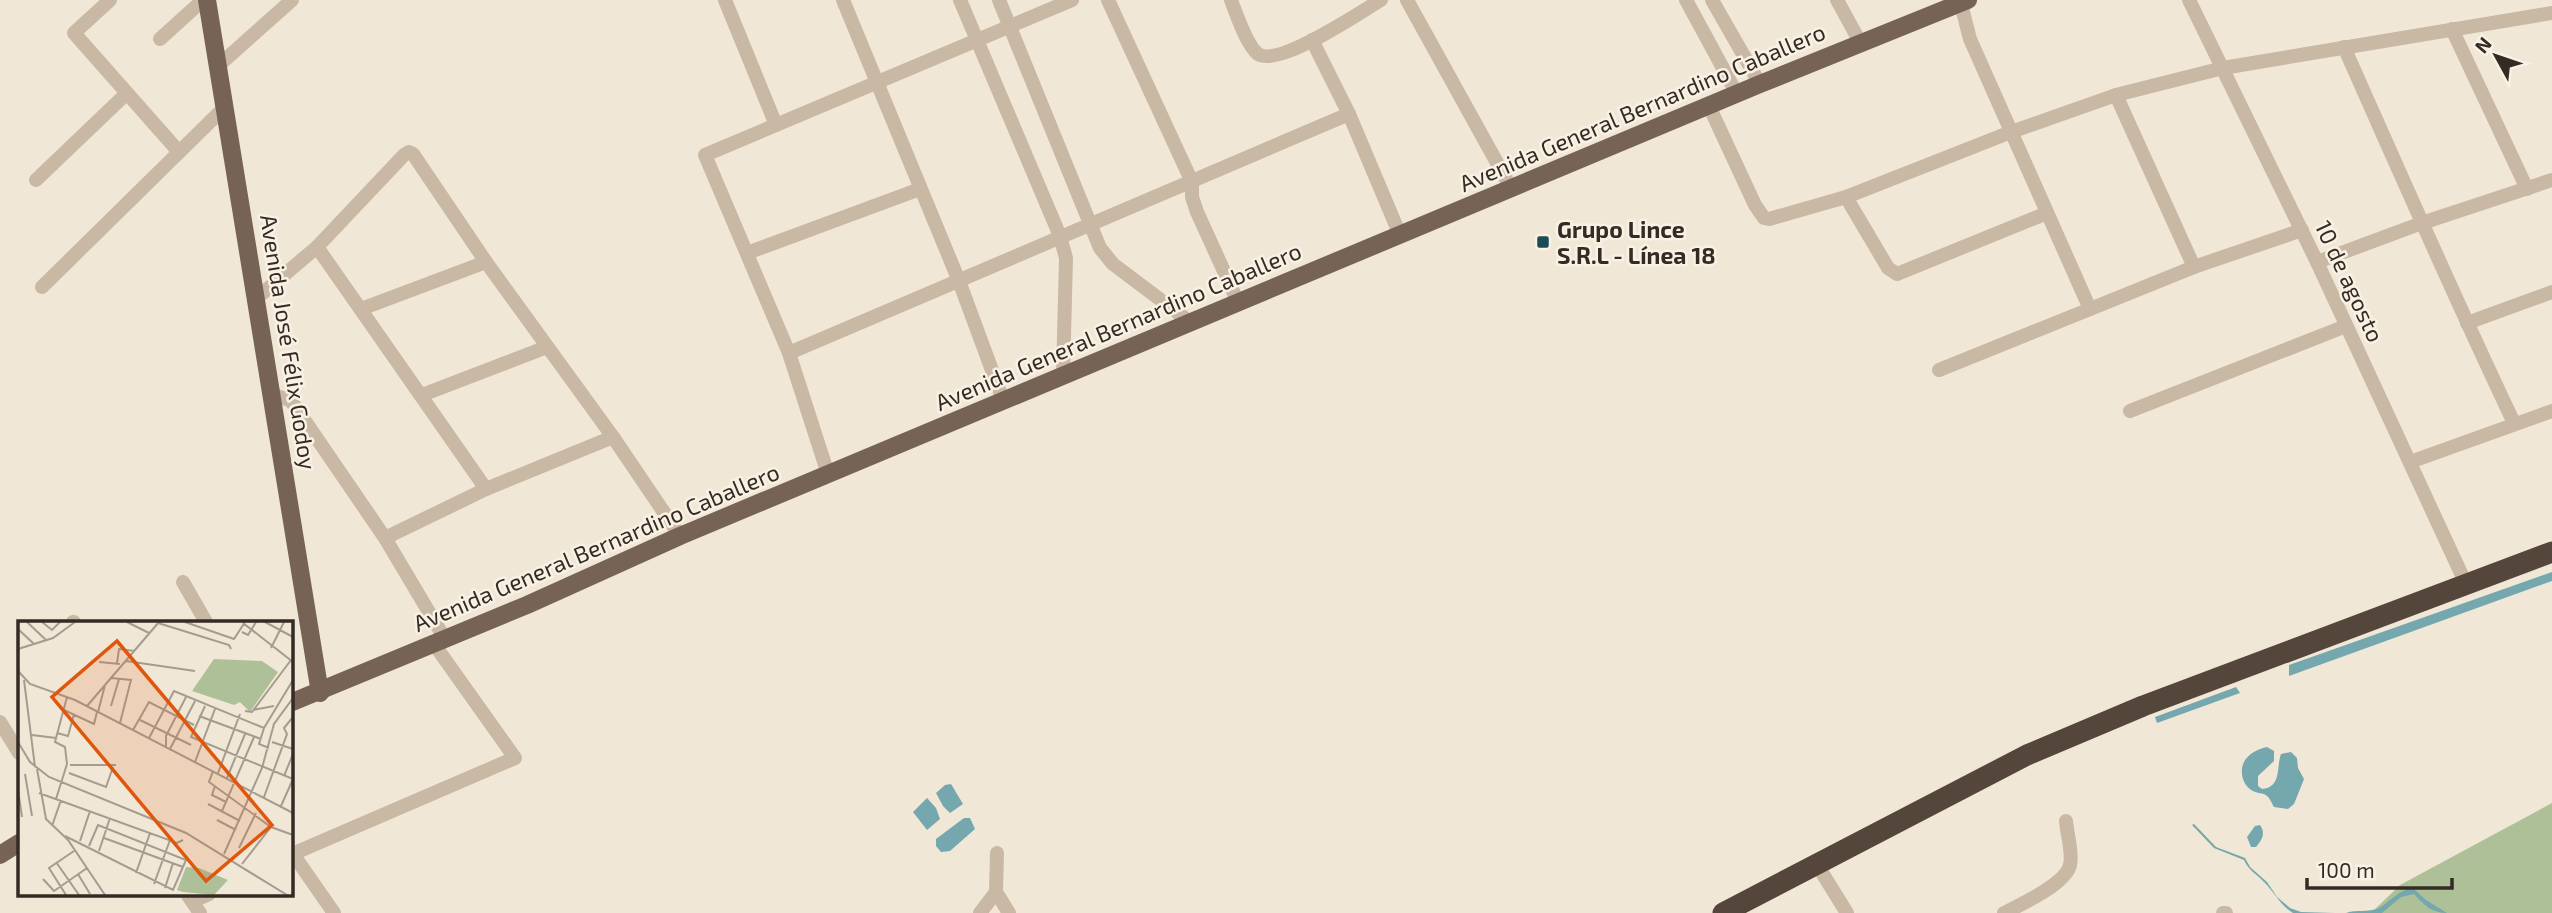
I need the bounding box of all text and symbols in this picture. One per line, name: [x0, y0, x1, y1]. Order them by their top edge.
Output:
street label: Avenida General Bernardino Caballero: [1455, 17, 1829, 197]
north arrow: [2461, 21, 2531, 91]
text: N: [2469, 32, 2496, 57]
street label: Avenida José Félix Godoy: [255, 212, 323, 472]
place label: Grupo Lince S.R.L - Línea 18: [1557, 215, 1716, 269]
street label: 10 de agosto: [2310, 216, 2390, 346]
marker: Grupo Lince S.R.L - Línea 18: [1535, 234, 1551, 250]
street label: Avenida General Bernardino Caballero: [931, 236, 1305, 416]
street label: Avenida General Bernardino Caballero: [409, 457, 783, 637]
inset map: [18, 621, 292, 895]
scale bar: [2307, 846, 2452, 890]
text: 100 m: [2318, 857, 2375, 882]

